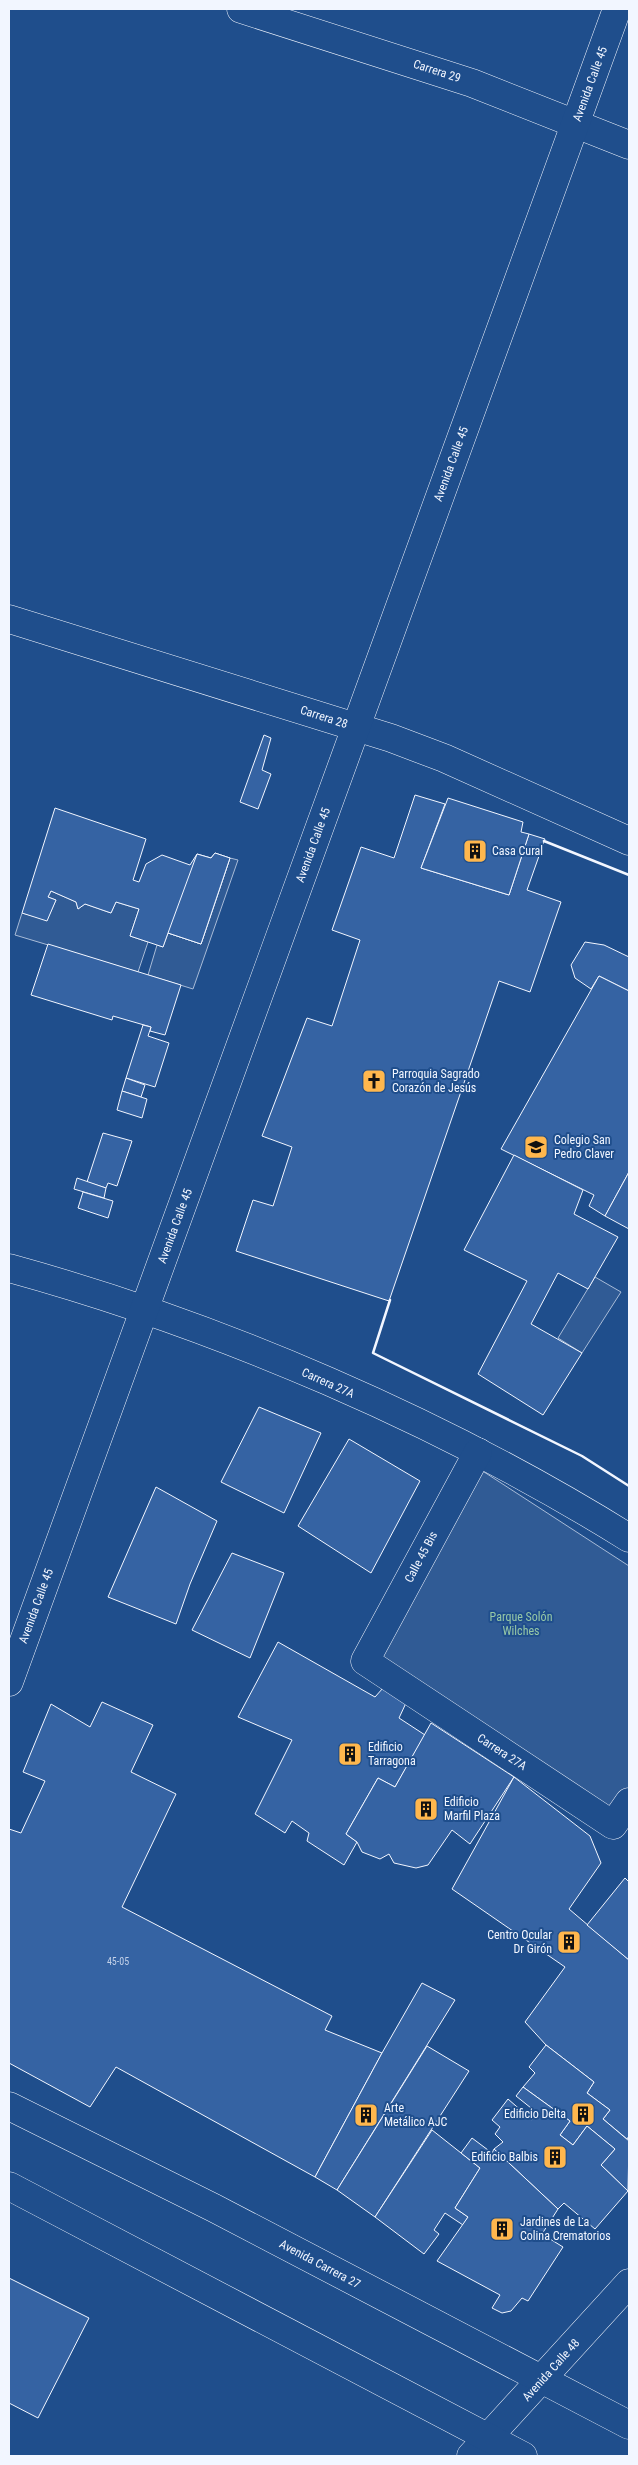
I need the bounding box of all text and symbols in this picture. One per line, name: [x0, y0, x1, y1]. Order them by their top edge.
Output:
street label: Avenida Calle 45: [570, 45, 610, 123]
street label: Carrera 29: [411, 57, 463, 85]
street label: Avenida Calle 45: [431, 425, 471, 503]
street label: Carrera 28: [298, 703, 350, 731]
street label: Avenida Calle 45: [293, 806, 333, 884]
building icon: Casa Cural: [462, 838, 488, 864]
place label: Casa Cural: [492, 844, 543, 858]
place label: Parroquia Sagrado Corazón de Jesús: [392, 1067, 480, 1095]
church icon: Parroquia Sagrado Corazón de Jesús: [361, 1068, 387, 1094]
place label: Colegio San Pedro Claver: [554, 1133, 614, 1161]
school or university icon: Colegio San Pedro Claver: [523, 1134, 549, 1160]
street label: Avenida Calle 45: [155, 1187, 195, 1265]
street label: Carrera 27A: [300, 1365, 357, 1401]
street label: Calle 45 Bis: [402, 1529, 440, 1585]
street label: Avenida Calle 45: [16, 1567, 56, 1645]
park label: Parque Solón Wilches: [490, 1610, 553, 1638]
street label: Carrera 27A: [475, 1731, 529, 1773]
place label: Edificio Tarragona: [368, 1740, 416, 1768]
building icon: Edificio Tarragona: [337, 1741, 363, 1767]
place label: Edificio Marfil Plaza: [444, 1795, 500, 1823]
building icon: Edificio Marfil Plaza: [413, 1796, 439, 1822]
place label: Centro Ocular Dr Girón: [487, 1928, 552, 1956]
building icon: Centro Ocular Dr Girón: [556, 1929, 582, 1955]
house number: 45-05: [107, 1956, 129, 1967]
place label: Arte Metálico AJC: [384, 2101, 448, 2129]
building icon: Edificio Delta: [570, 2101, 596, 2127]
building icon: Arte Metálico AJC: [353, 2102, 379, 2128]
place label: Edificio Delta: [504, 2107, 566, 2121]
building icon: Edificio Balbis: [542, 2144, 568, 2170]
place label: Edificio Balbis: [471, 2150, 538, 2164]
place label: Jardines de La Colina Crematorios: [520, 2215, 611, 2243]
building icon: Jardines de La Colina Crematorios: [489, 2216, 515, 2242]
street label: Avenida Carrera 27: [277, 2237, 363, 2291]
street label: Avenida Calle 48: [519, 2336, 583, 2404]

